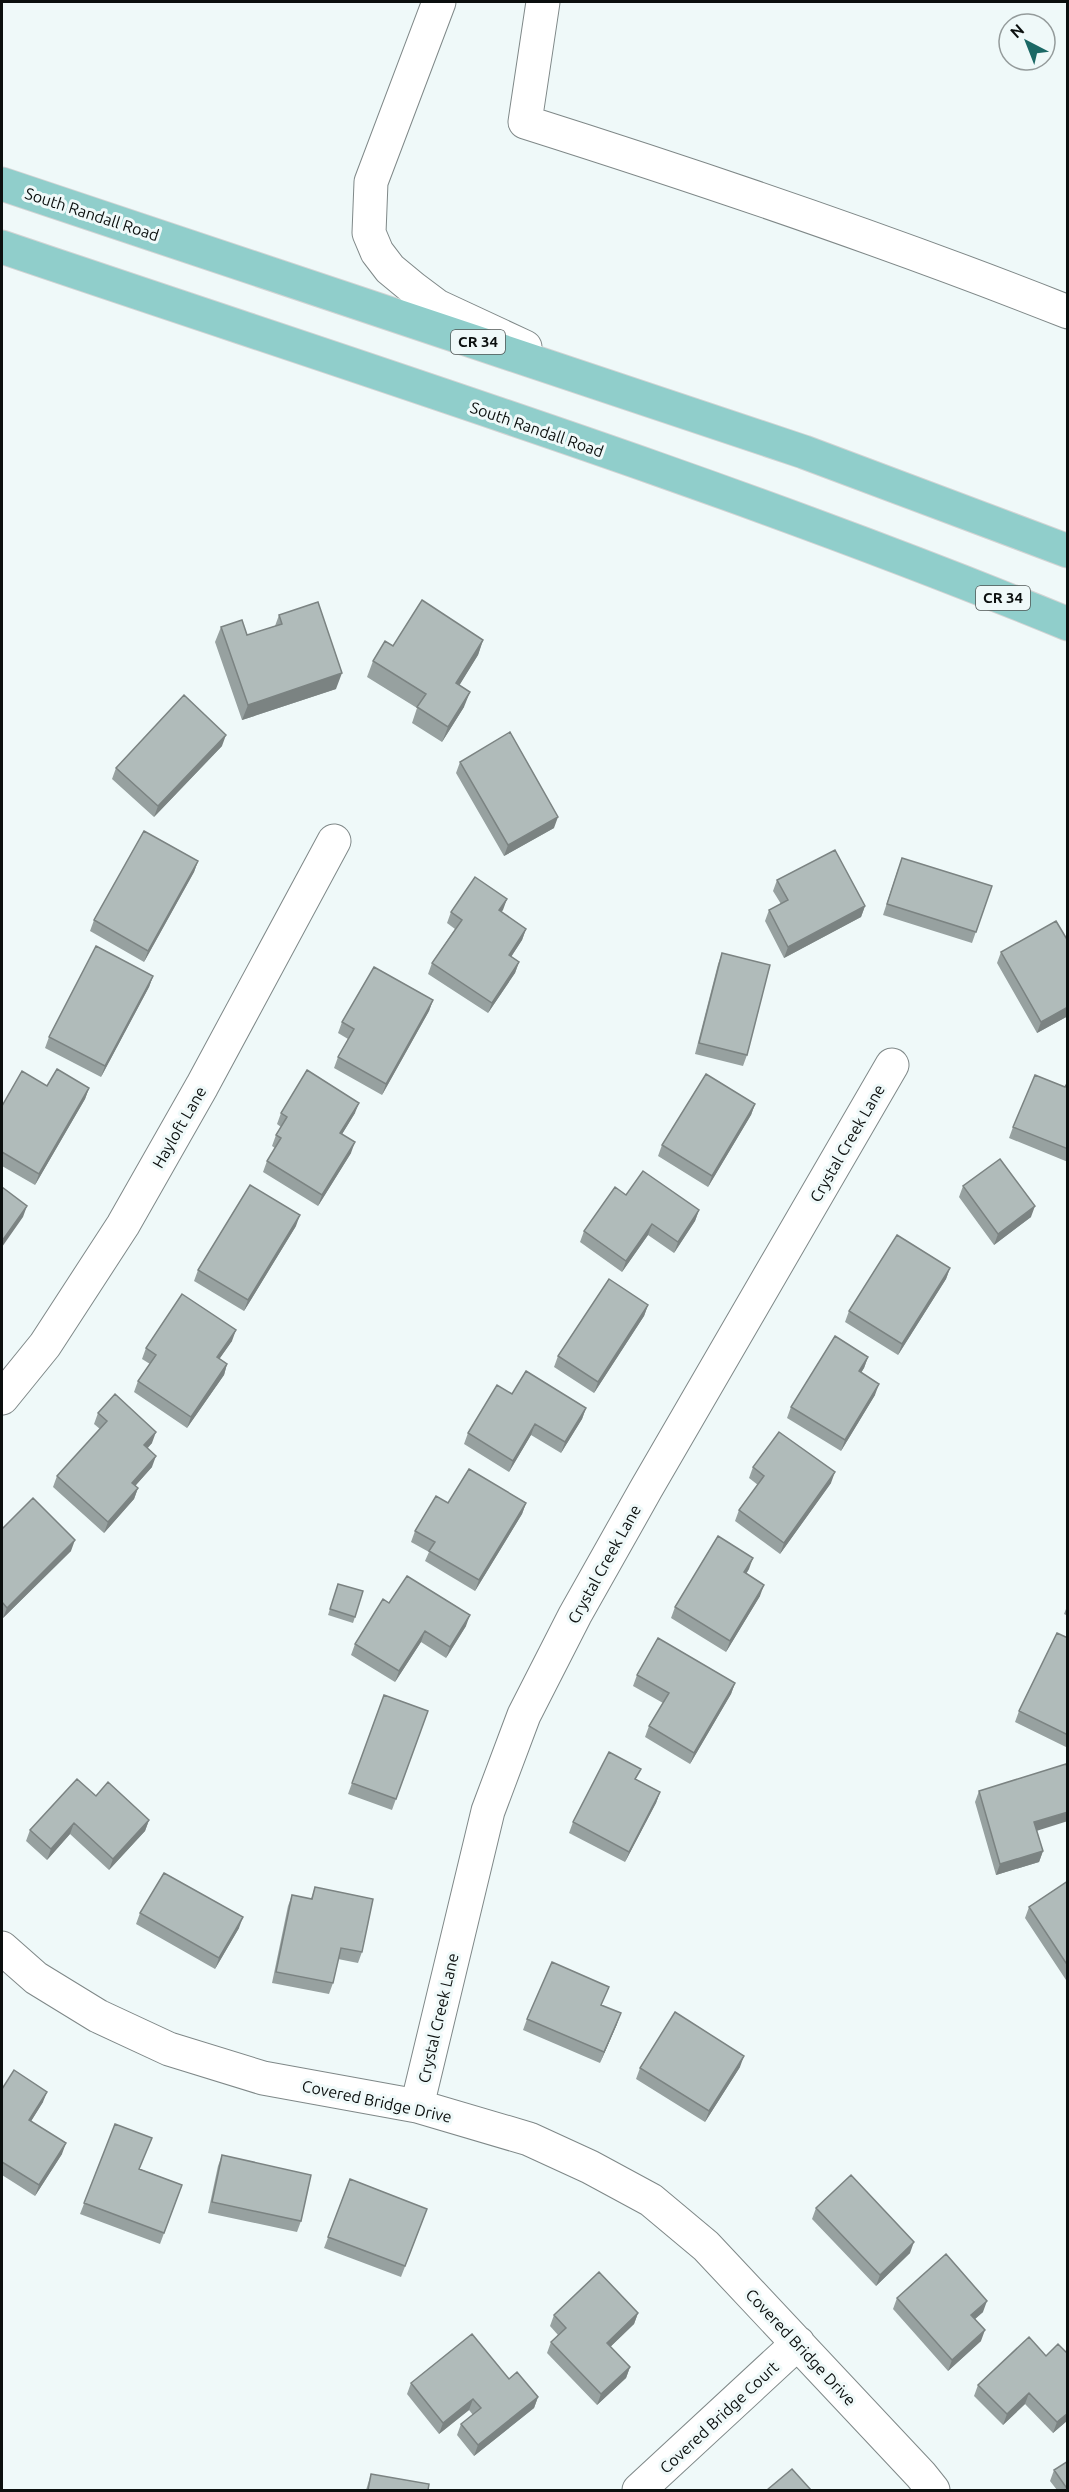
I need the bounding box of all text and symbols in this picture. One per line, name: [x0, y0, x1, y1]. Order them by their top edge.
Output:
north arrow: [997, 12, 1057, 72]
text: N: [1007, 20, 1027, 42]
street label: South Randall Road: [23, 184, 161, 244]
road number: CR 34: [451, 330, 505, 354]
street label: South Randall Road: [468, 398, 606, 460]
road number: CR 34: [976, 586, 1030, 610]
street label: Crystal Creek Lane: [806, 1081, 888, 1205]
street label: Hayloft Lane: [148, 1083, 210, 1171]
street label: Crystal Creek Lane: [564, 1502, 644, 1626]
street label: Crystal Creek Lane: [414, 1951, 462, 2085]
street label: Covered Bridge Drive: [300, 2076, 454, 2126]
street label: Covered Bridge Drive: [742, 2285, 860, 2409]
street label: Covered Bridge Court: [656, 2357, 782, 2477]

